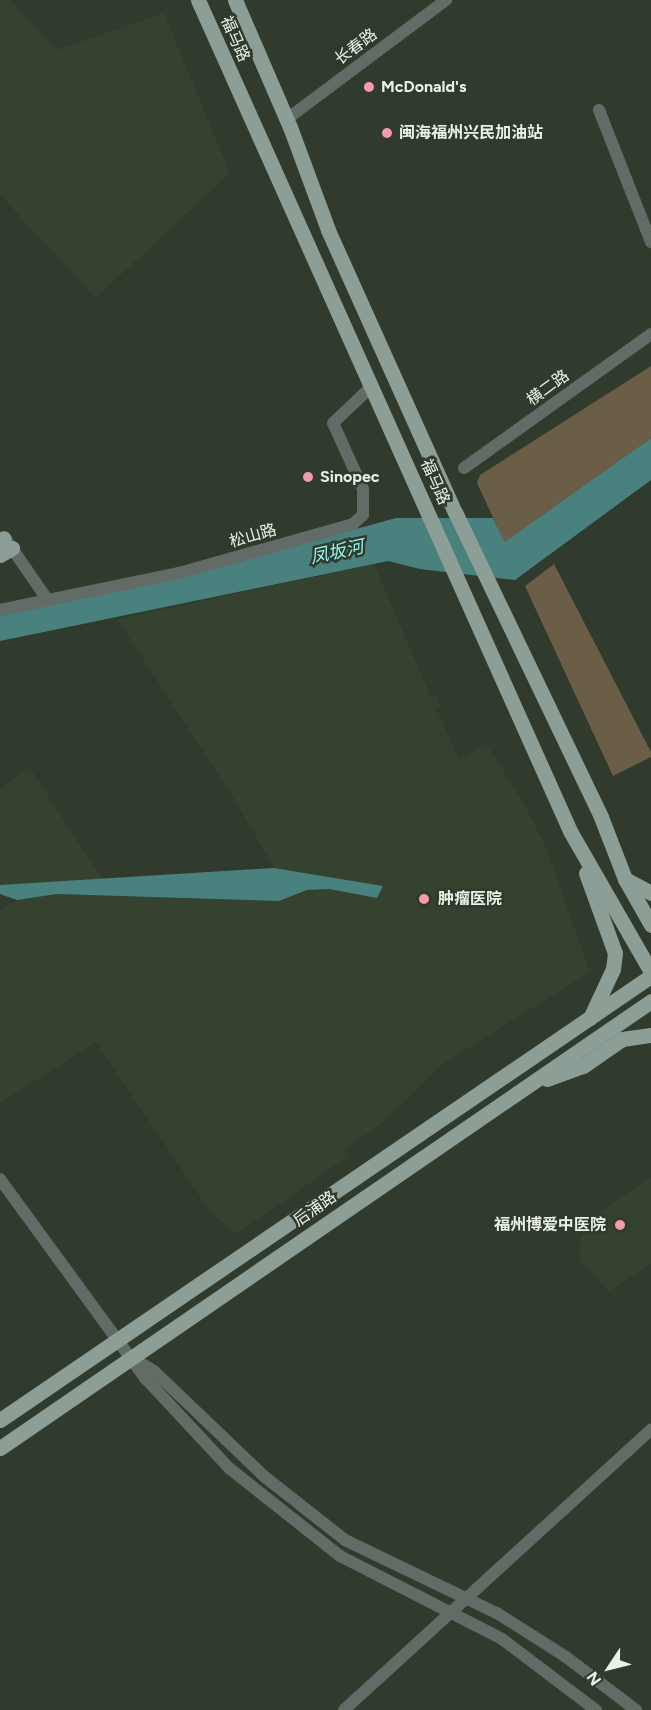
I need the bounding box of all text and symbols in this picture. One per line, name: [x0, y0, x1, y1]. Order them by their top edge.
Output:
street label: 福马路: [216, 13, 254, 65]
street label: 长春路: [331, 25, 381, 69]
place label: McDonald's: [381, 77, 466, 97]
marker: McDonald's: [362, 80, 376, 94]
place label: 闽海福州兴民加油站: [399, 123, 543, 143]
marker: 闽海福州兴民加油站: [380, 126, 394, 140]
street label: 横二路: [523, 366, 573, 410]
street label: 福马路: [416, 456, 454, 508]
place label: Sinopec: [320, 467, 380, 487]
marker: Sinopec: [301, 470, 315, 484]
street label: 松山路: [227, 520, 279, 552]
water label: 凤坂河: [308, 536, 366, 568]
place label: 肿瘤医院: [438, 889, 502, 909]
marker: 肿瘤医院: [415, 890, 433, 908]
street label: 后浦路: [290, 1187, 340, 1231]
place label: 福州博爱中医院: [494, 1215, 606, 1235]
marker: 福州博爱中医院: [611, 1216, 629, 1234]
north arrow: [579, 1638, 639, 1698]
text: N: [583, 1668, 605, 1689]

